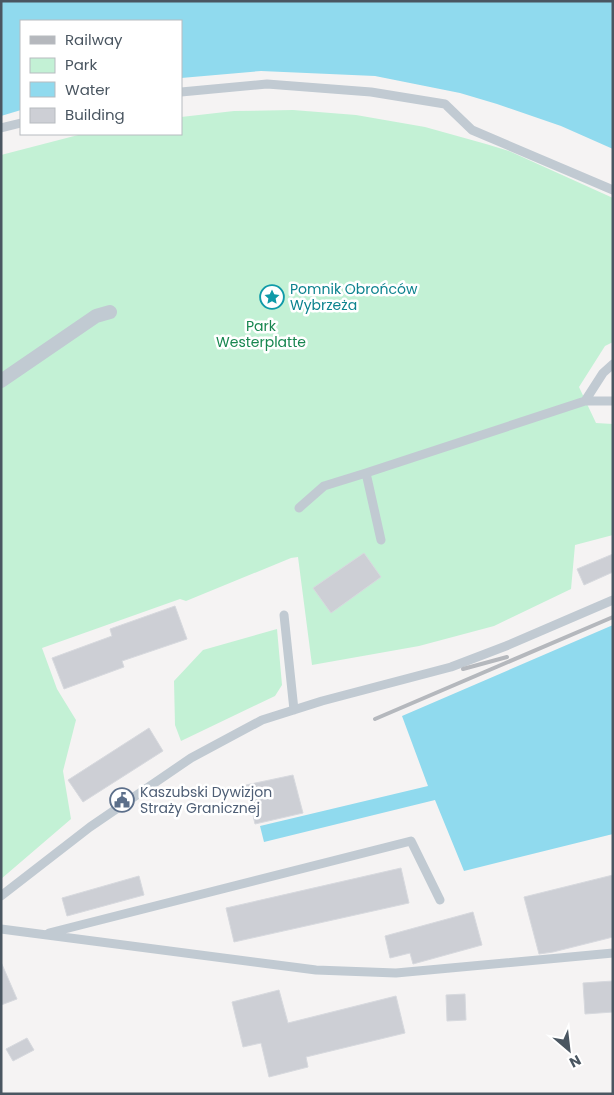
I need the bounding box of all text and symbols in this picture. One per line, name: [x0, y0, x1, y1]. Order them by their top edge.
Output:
legend: [20, 20, 182, 135]
text: Railway: [65, 29, 123, 50]
text: Park: [65, 54, 97, 75]
text: Water: [65, 79, 111, 100]
text: Building: [65, 104, 125, 125]
place label: Pomnik Obrońców Wybrzeża: [290, 279, 418, 315]
place icon: Pomnik Obrońców Wybrzeża: [259, 284, 285, 310]
park label: Park Westerplatte: [216, 316, 306, 352]
place label: Kaszubski Dywizjon Straży Granicznej: [140, 782, 272, 818]
public building icon: Kaszubski Dywizjon Straży Granicznej: [109, 787, 135, 813]
north arrow: [544, 1025, 594, 1075]
text: N: [566, 1050, 584, 1073]

